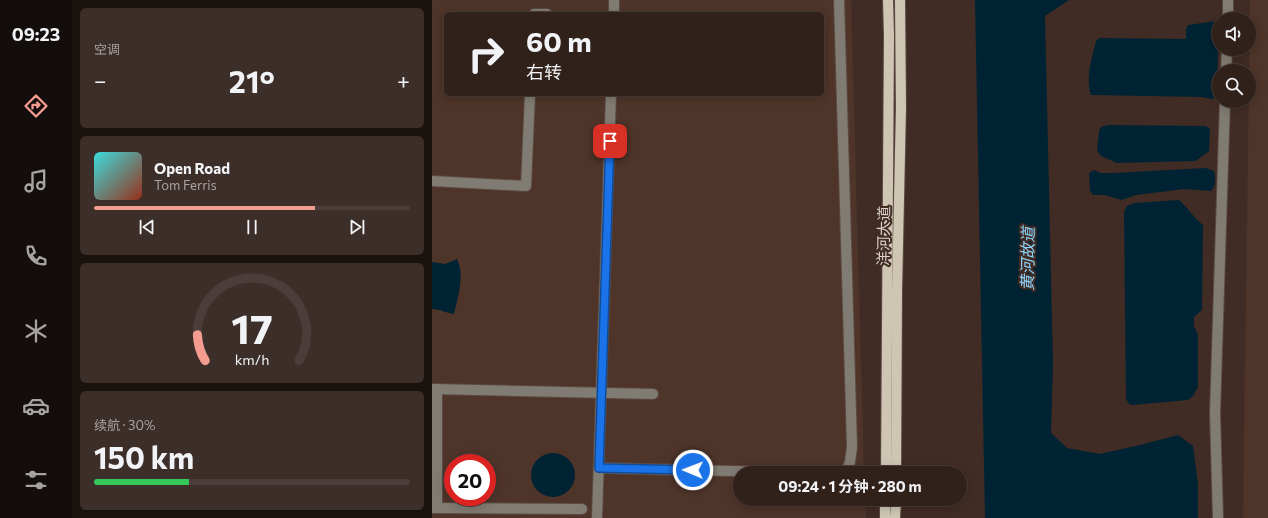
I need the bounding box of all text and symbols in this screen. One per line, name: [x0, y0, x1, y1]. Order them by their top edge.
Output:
map controls: [1212, 12, 1256, 108]
button: sound: [1212, 12, 1256, 56]
text: 09:23: [12, 23, 60, 45]
text: 60 m: [526, 24, 592, 58]
icon: right: [460, 28, 512, 80]
text: 空调: [94, 41, 120, 57]
text: 右转: [526, 61, 562, 83]
text: 21°: [229, 62, 275, 99]
button: search: [1212, 64, 1256, 108]
text: −: [94, 67, 107, 94]
text: +: [397, 67, 410, 94]
icon: directions: [22, 92, 50, 120]
pin: [593, 124, 627, 158]
icon: arrive: [599, 130, 621, 152]
text: Open Road: [154, 159, 230, 177]
icon: music: [22, 167, 50, 195]
text: Tom Ferris: [154, 177, 217, 193]
street label: 洋河大道: [873, 206, 893, 266]
icon: previous: [136, 216, 158, 238]
icon: pause: [241, 216, 263, 238]
icon: next: [346, 216, 368, 238]
water label: 黄河故道: [1017, 225, 1037, 291]
icon: phone: [22, 242, 50, 270]
text: 17: [231, 302, 273, 353]
icon: climate: [22, 317, 50, 345]
text: km/h: [235, 349, 269, 367]
icon: car: [22, 392, 50, 420]
text: 续航 · 30%: [94, 417, 155, 433]
text: 150 km: [94, 438, 194, 475]
position arrow: [672, 449, 714, 491]
speed limit sign: 20: [444, 454, 496, 506]
icon: filters: [22, 466, 50, 494]
text: 09:24 · 1 分钟 · 280 m: [778, 477, 922, 495]

